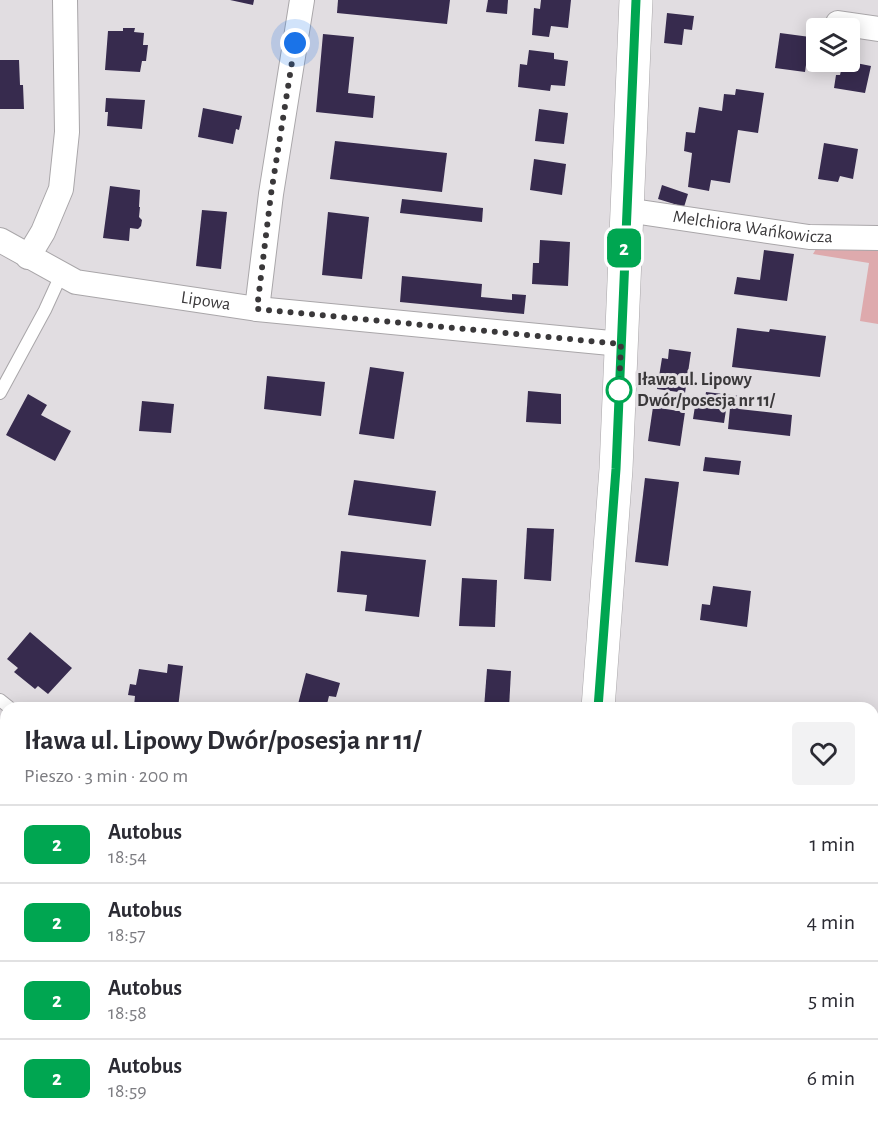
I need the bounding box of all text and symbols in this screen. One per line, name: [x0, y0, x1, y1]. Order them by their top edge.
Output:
map controls: [806, 18, 860, 72]
button: layers: [806, 18, 860, 72]
your location: [280, 28, 310, 58]
street label: Melchiora Wańkowicza: [672, 208, 833, 246]
line badge: 2: [604, 228, 644, 268]
text: 2: [619, 238, 629, 259]
street label: Lipowa: [180, 289, 232, 314]
place label: Iława ul. Lipowy Dwór/posesja nr 11/: [637, 371, 776, 410]
marker: Iława ul. Lipowy Dwór/posesja nr 11/: [606, 377, 632, 403]
button: heart: [792, 722, 855, 785]
text: Iława ul. Lipowy Dwór/posesja nr 11/: [24, 727, 421, 755]
text: Pieszo · 3 min · 200 m: [24, 766, 188, 786]
text: Autobus: [108, 821, 182, 843]
text: 1 min: [810, 833, 855, 855]
text: 2: [52, 834, 62, 855]
text: 18:54: [108, 847, 147, 867]
text: Autobus: [108, 899, 182, 921]
text: 4 min: [807, 911, 855, 933]
text: 2: [52, 912, 62, 933]
text: 18:57: [108, 925, 146, 945]
text: Autobus: [108, 977, 182, 999]
text: 5 min: [808, 989, 855, 1011]
text: 2: [52, 990, 62, 1011]
text: 18:58: [108, 1003, 147, 1023]
text: Autobus: [108, 1055, 182, 1077]
text: 6 min: [807, 1067, 855, 1089]
text: 2: [52, 1068, 62, 1089]
text: 18:59: [108, 1081, 147, 1101]

